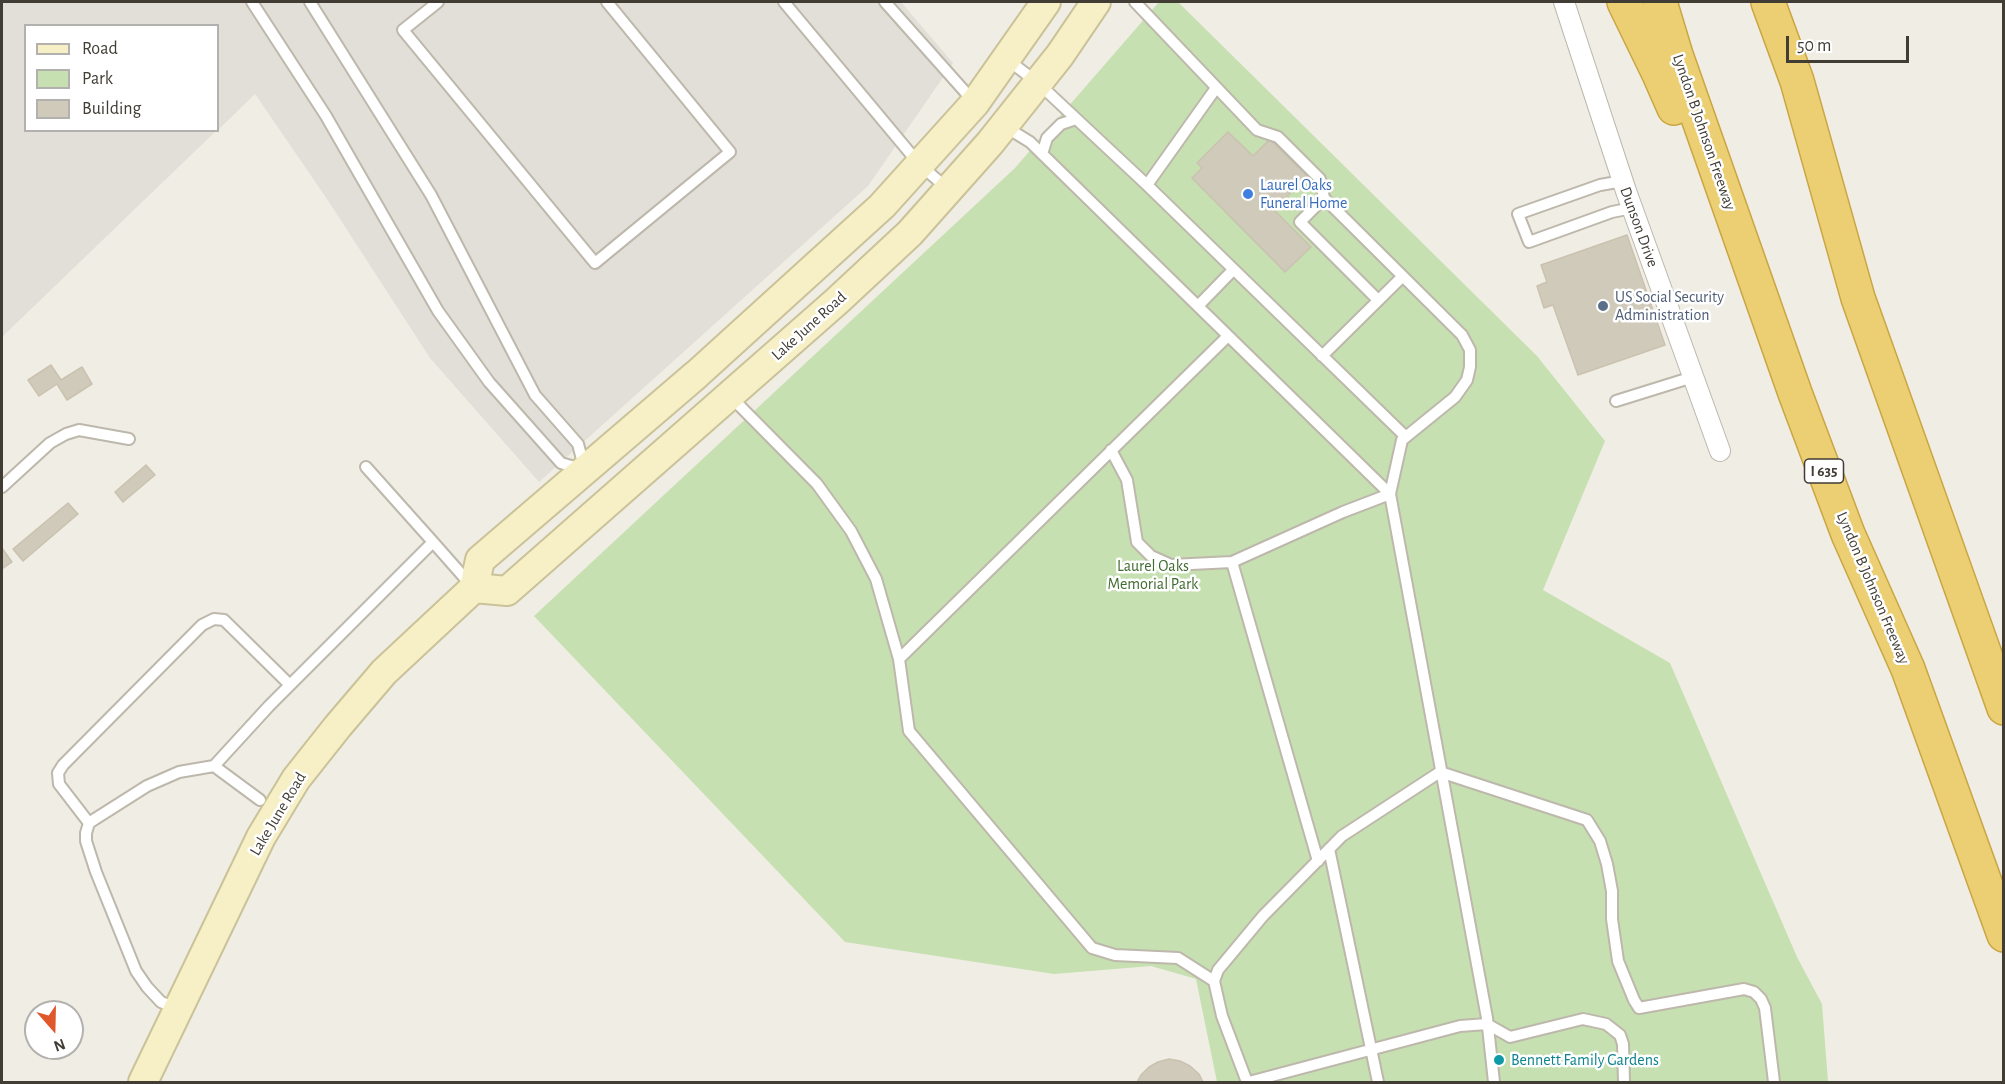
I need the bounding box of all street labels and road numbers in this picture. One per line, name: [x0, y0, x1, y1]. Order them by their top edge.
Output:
street label: Lyndon B Johnson Freeway: [1668, 51, 1740, 213]
street label: Dunson Drive: [1616, 184, 1662, 270]
street label: Lake June Road: [768, 287, 850, 365]
road number: I 635: [1804, 459, 1844, 483]
street label: Lyndon B Johnson Freeway: [1832, 509, 1914, 667]
street label: Lake June Road: [246, 769, 310, 859]

